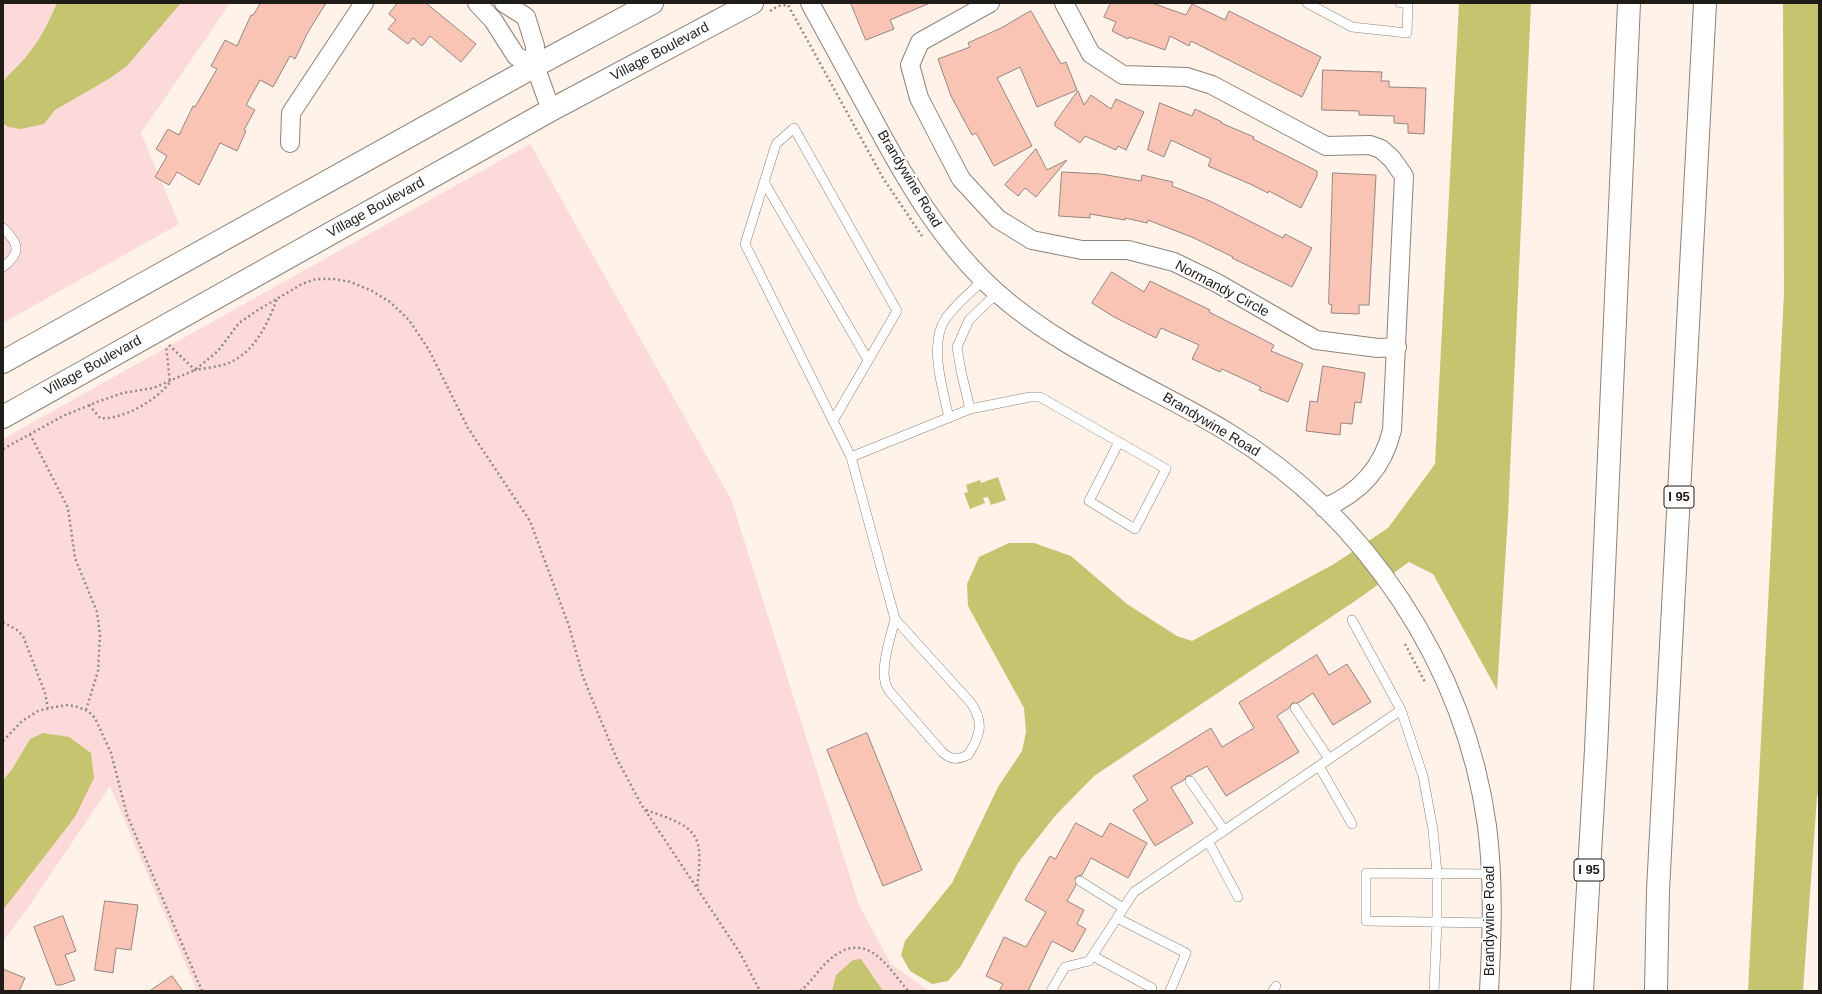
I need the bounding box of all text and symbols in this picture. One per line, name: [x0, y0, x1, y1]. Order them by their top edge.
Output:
street label: Village Boulevard: [608, 19, 712, 85]
street label: Brandywine Road: [873, 127, 945, 231]
street label: Village Boulevard: [324, 174, 428, 242]
street label: Normandy Circle: [1172, 257, 1272, 321]
street label: Village Boulevard: [41, 332, 145, 400]
street label: Brandywine Road: [1159, 389, 1263, 461]
road number: I 95: [1664, 486, 1694, 508]
road number: I 95: [1574, 859, 1604, 881]
street label: Brandywine Road: [1482, 866, 1498, 976]

